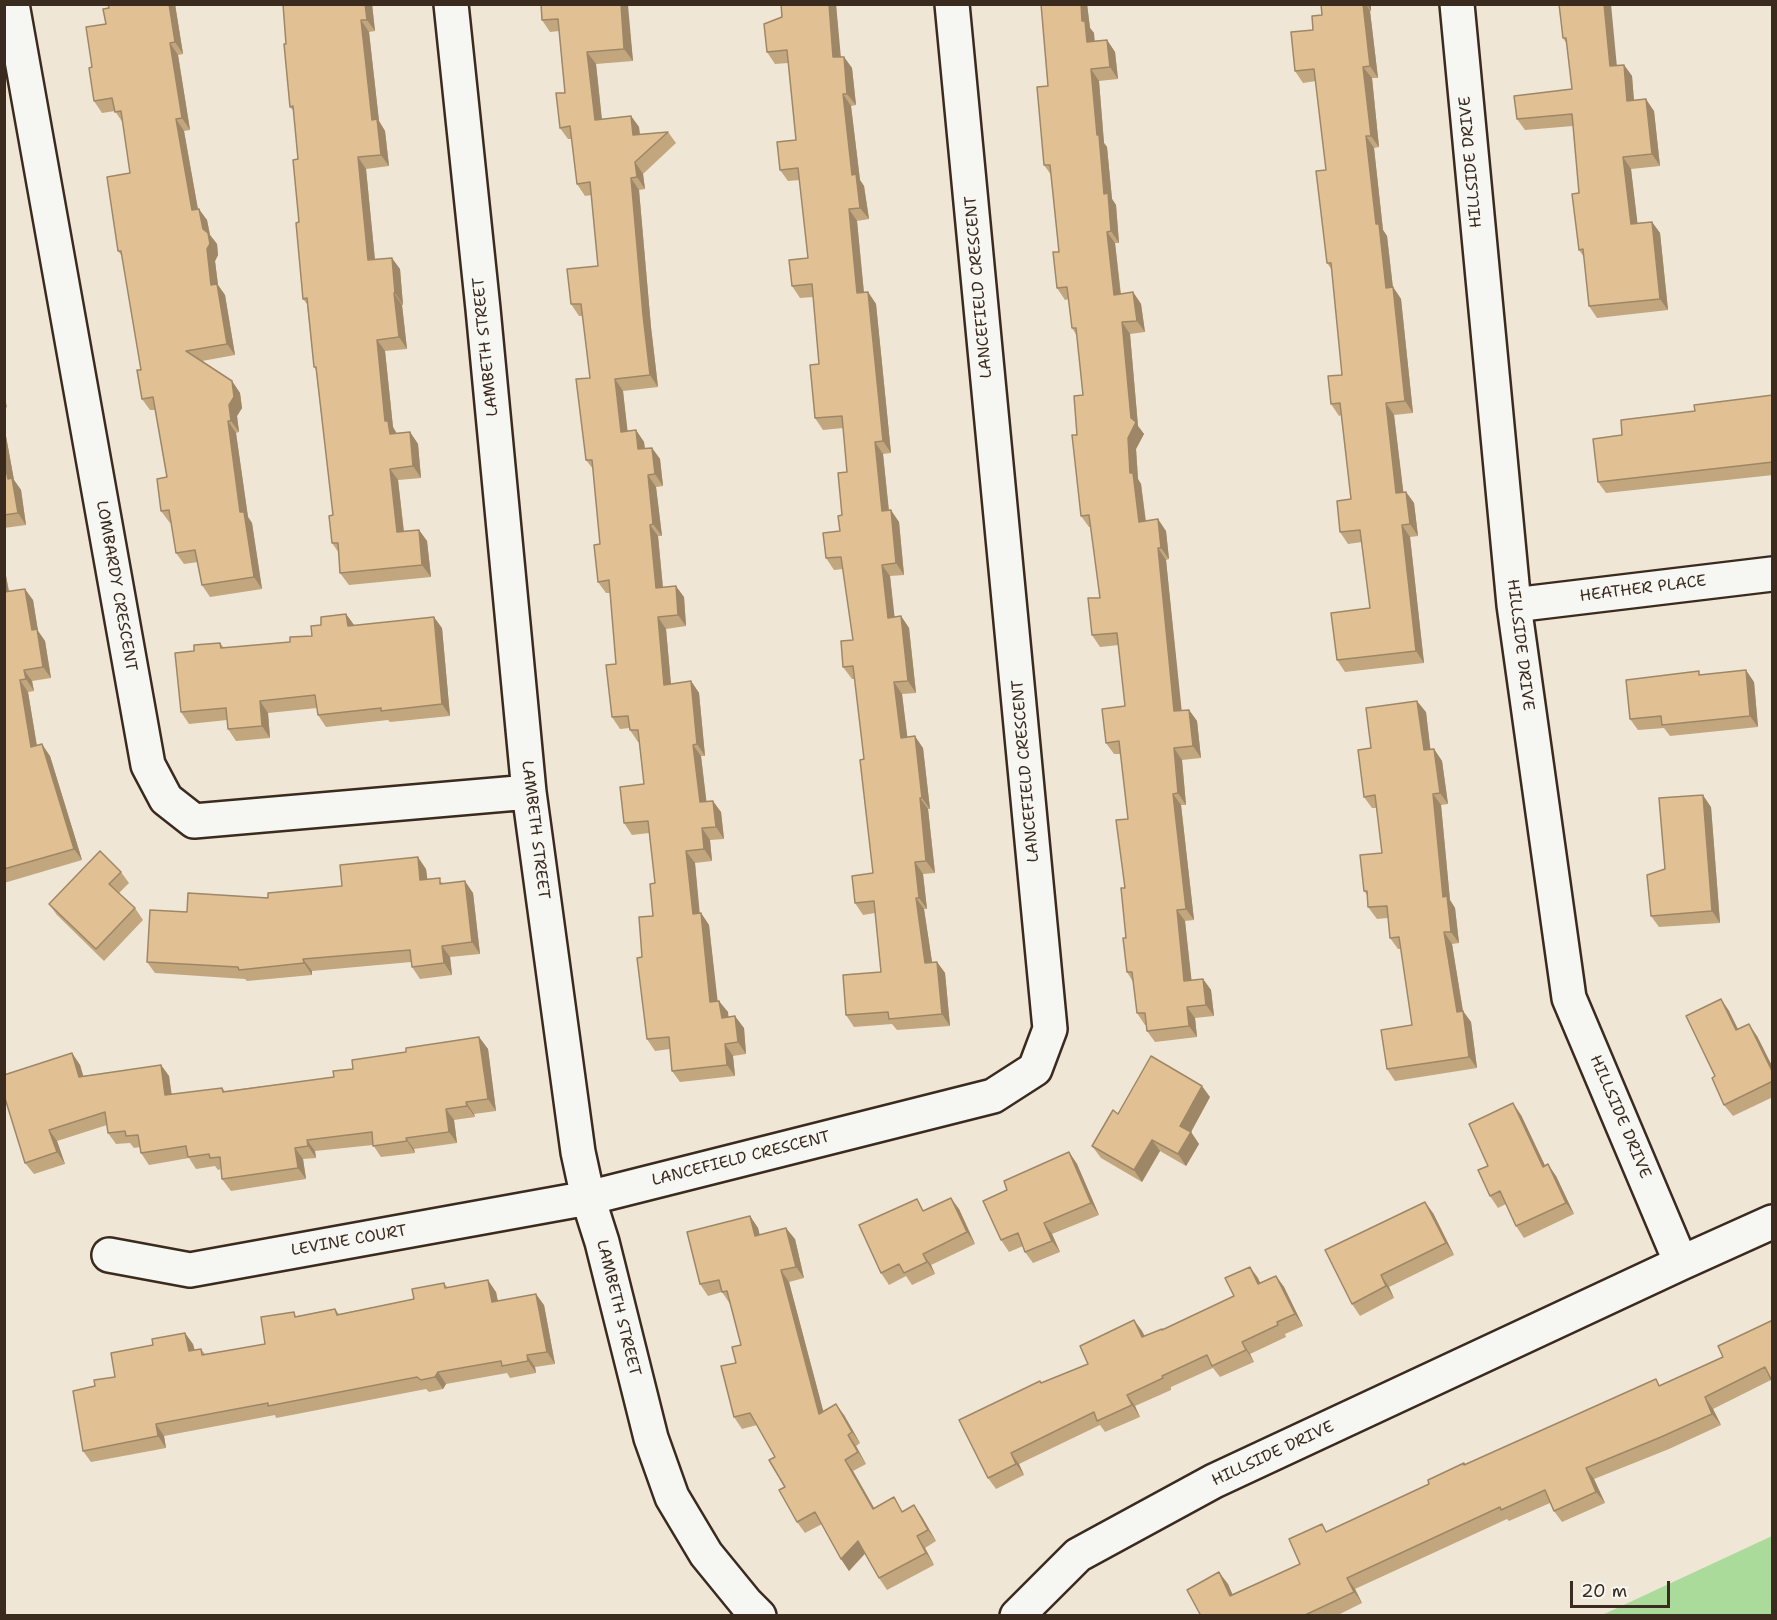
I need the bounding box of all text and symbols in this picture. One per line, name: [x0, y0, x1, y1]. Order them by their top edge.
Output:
street label: HILLSIDE DRIVE: [1456, 95, 1486, 229]
street label: LANCEFIELD CRESCENT: [961, 195, 997, 379]
street label: LAMBETH STREET: [469, 276, 503, 418]
street label: LOMBARDY CRESCENT: [92, 499, 140, 673]
street label: HEATHER PLACE: [1579, 572, 1707, 606]
street label: HILLSIDE DRIVE: [1502, 578, 1538, 712]
street label: LANCEFIELD CRESCENT: [1008, 679, 1044, 863]
street label: LAMBETH STREET: [517, 759, 553, 901]
street label: HILLSIDE DRIVE: [1585, 1052, 1655, 1182]
street label: LANCEFIELD CRESCENT: [650, 1128, 832, 1190]
street label: LEVINE COURT: [290, 1221, 408, 1261]
street label: LAMBETH STREET: [592, 1238, 644, 1378]
street label: HILLSIDE DRIVE: [1209, 1417, 1337, 1491]
scale bar: [1573, 1569, 1674, 1607]
text: 20 m: [1581, 1579, 1627, 1603]

